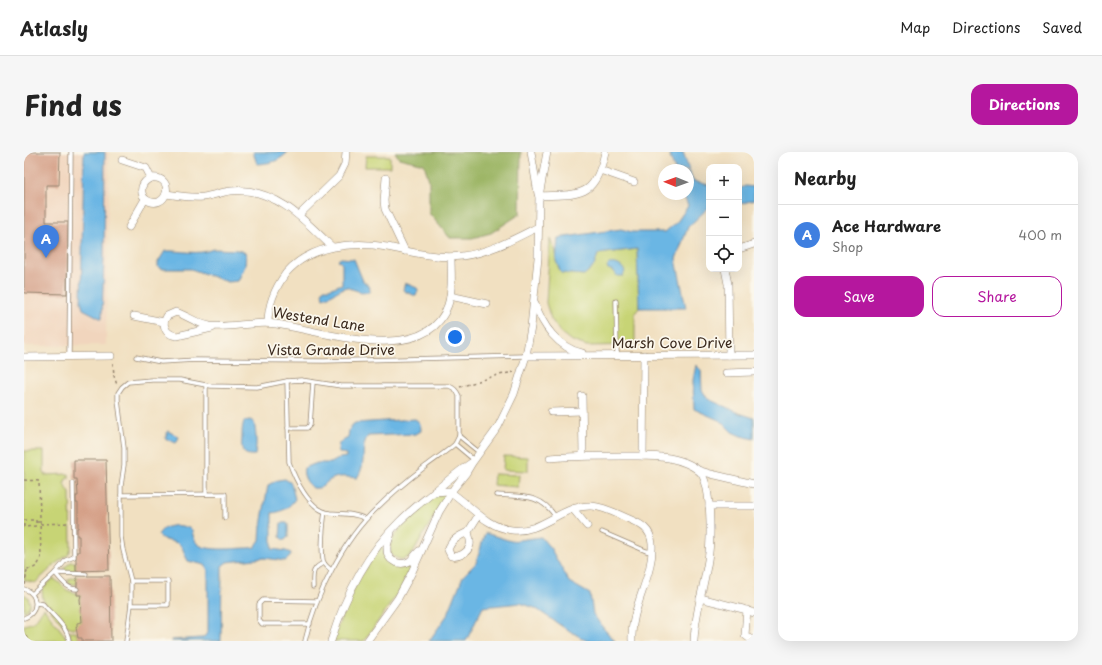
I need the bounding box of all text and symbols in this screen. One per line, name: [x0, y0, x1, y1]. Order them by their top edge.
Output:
text: Atlasly: [20, 14, 88, 42]
text: Map: [900, 17, 930, 38]
text: Directions: [952, 17, 1020, 38]
text: Saved: [1042, 17, 1082, 38]
text: Find us: [24, 83, 122, 126]
button: Directions: [971, 84, 1078, 125]
north arrow: [658, 164, 694, 200]
map controls: [706, 164, 742, 272]
button: +: [706, 164, 742, 200]
text: Nearby: [794, 165, 856, 191]
button: −: [706, 200, 742, 236]
text: Ace Hardware: [832, 214, 941, 237]
pin: A: [33, 225, 59, 258]
text: A: [802, 225, 812, 244]
text: 400 m: [1019, 225, 1062, 244]
button: locate: [706, 236, 742, 272]
text: Shop: [832, 237, 863, 256]
button: Save: [794, 276, 924, 317]
button: Share: [932, 276, 1062, 317]
street label: Westend Lane: [271, 301, 367, 337]
your location: [445, 327, 465, 347]
street label: Marsh Cove Drive: [612, 332, 732, 353]
street label: Vista Grande Drive: [267, 339, 395, 360]

